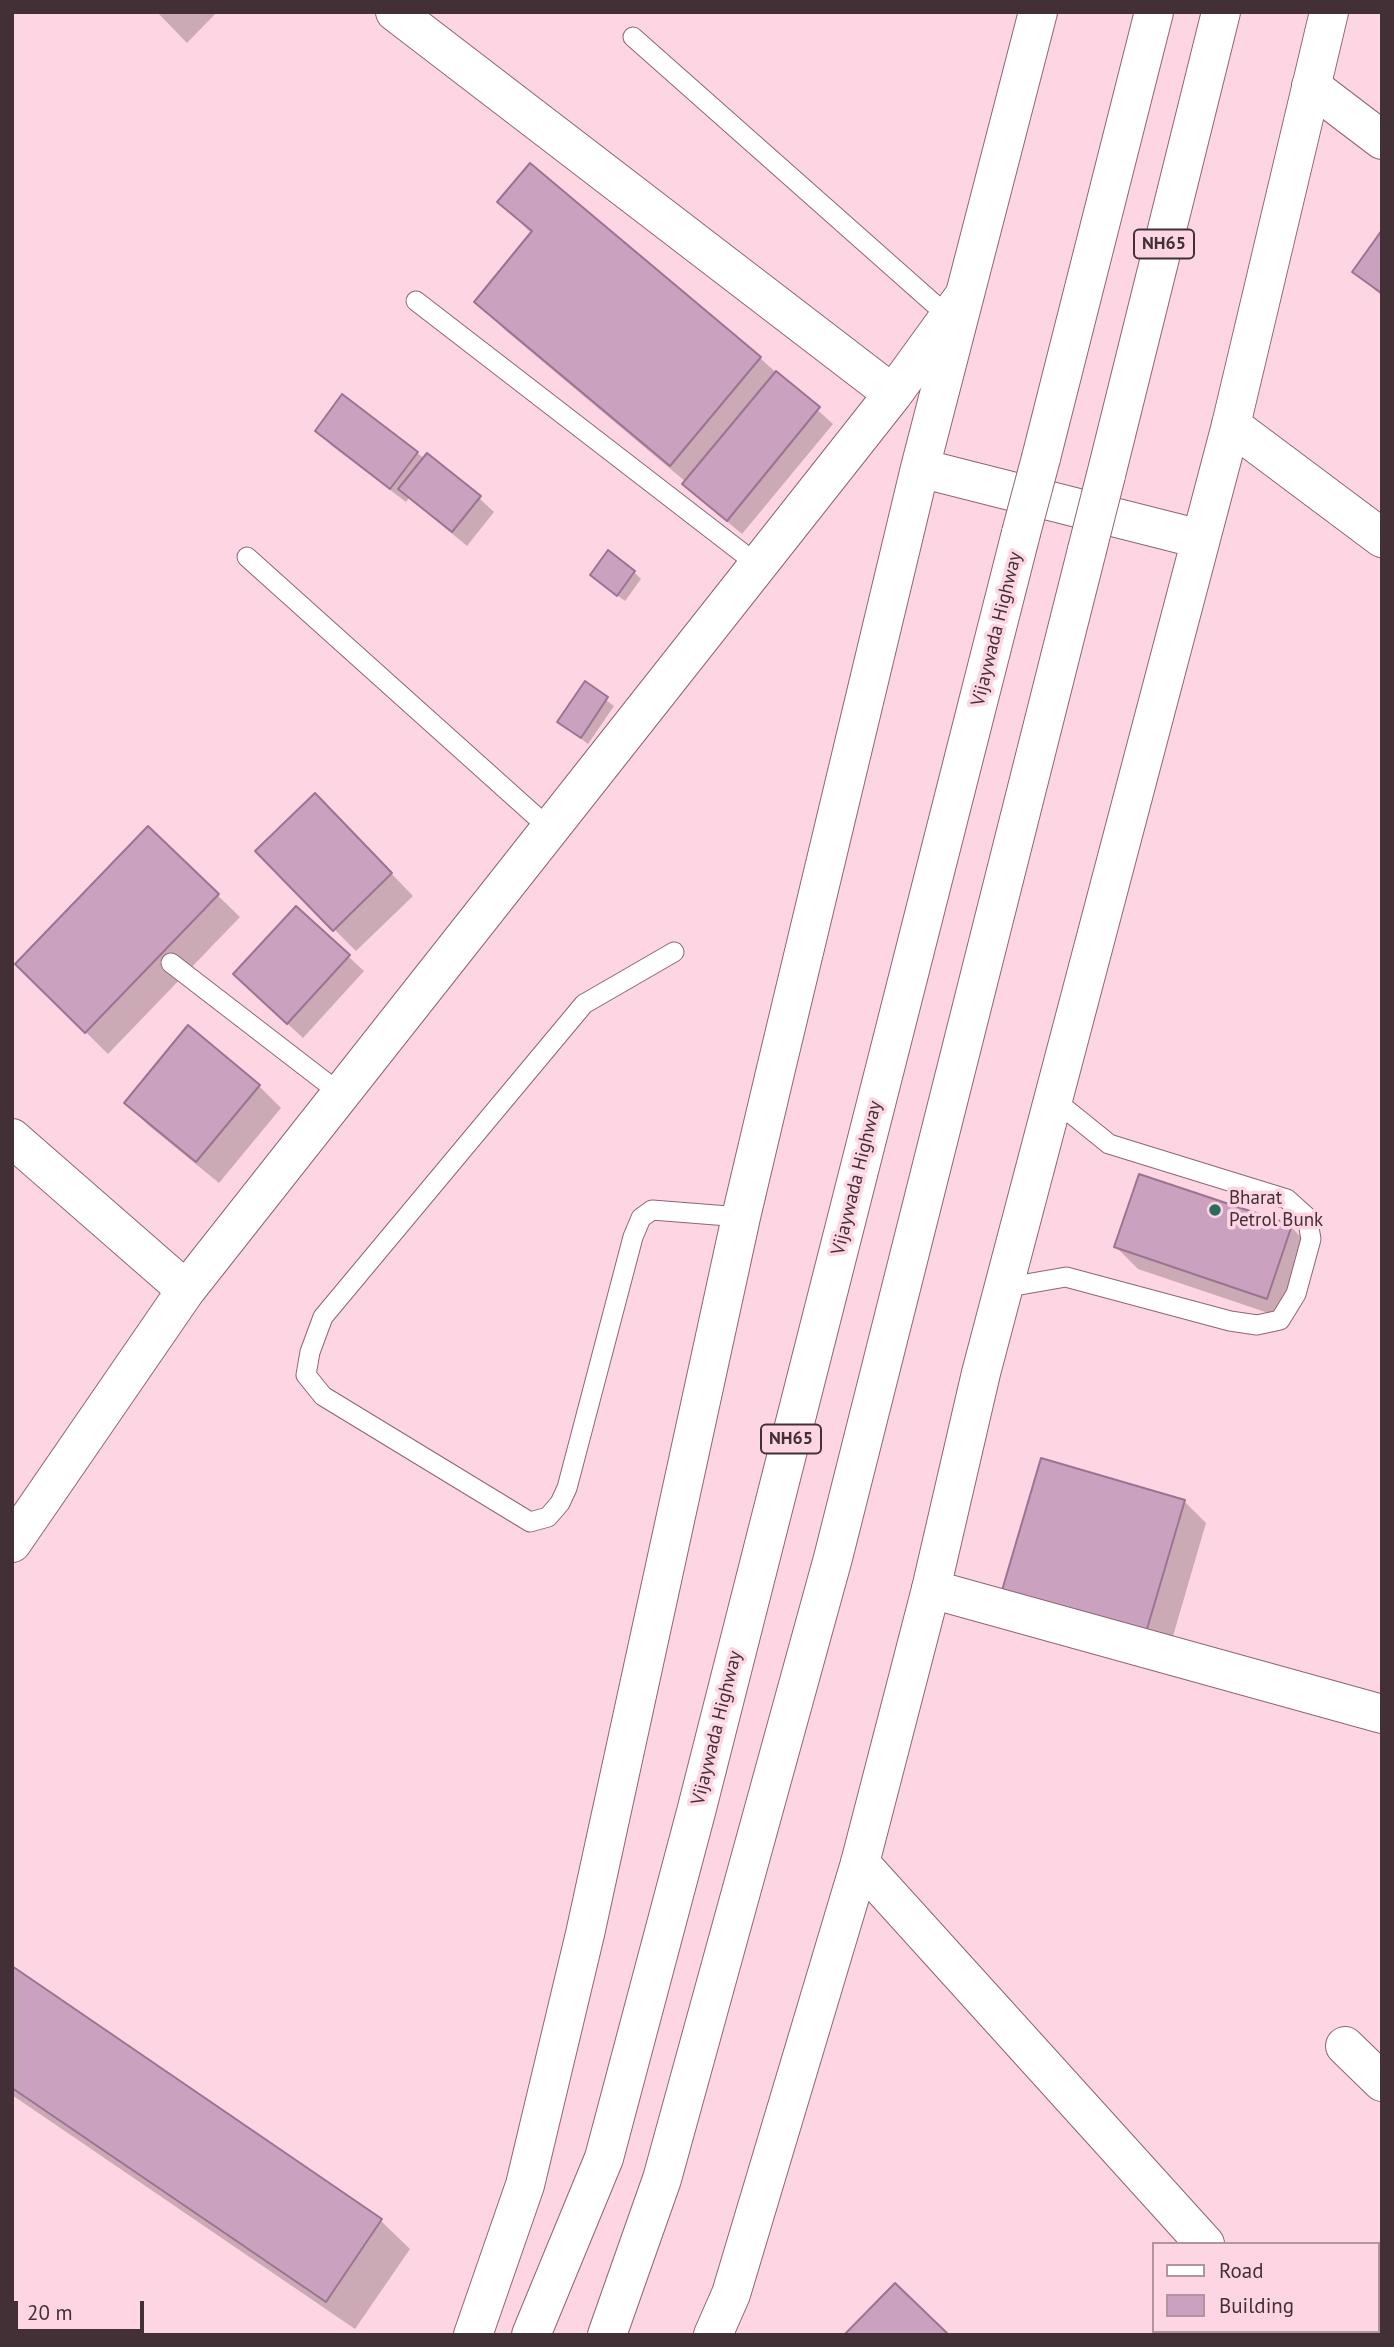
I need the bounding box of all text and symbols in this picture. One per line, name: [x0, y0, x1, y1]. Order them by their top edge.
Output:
road number: NH65: [1134, 230, 1194, 258]
street label: Vijaywada Highway: [967, 550, 1027, 708]
street label: Vijaywada Highway: [827, 1099, 887, 1257]
place label: Bharat Petrol Bunk: [1229, 1188, 1323, 1232]
marker: Bharat Petrol Bunk: [1207, 1202, 1223, 1218]
road number: NH65: [761, 1424, 821, 1454]
street label: Vijaywada Highway: [687, 1649, 747, 1807]
legend: [1152, 2242, 1380, 2333]
text: Road: [1219, 2257, 1263, 2284]
scale bar: [18, 2288, 147, 2332]
text: Building: [1219, 2292, 1294, 2319]
text: 20 m: [27, 2299, 73, 2326]

